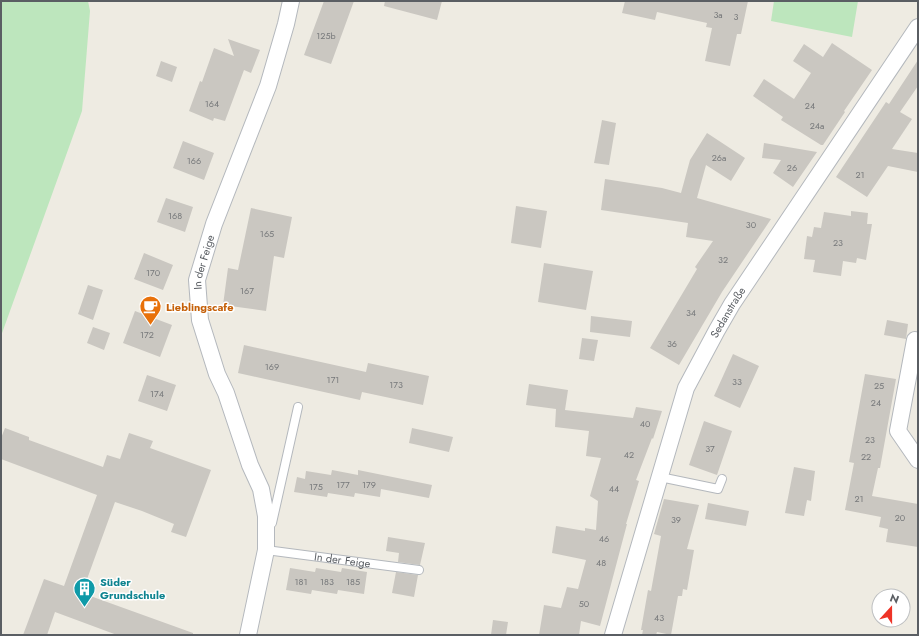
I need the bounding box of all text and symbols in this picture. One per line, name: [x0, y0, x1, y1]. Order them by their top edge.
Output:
house number: 3a: [713, 8, 723, 21]
house number: 3: [734, 10, 739, 23]
house number: 125b: [316, 29, 336, 42]
house number: 164: [205, 97, 219, 110]
house number: 24: [805, 99, 815, 112]
house number: 24a: [810, 119, 824, 132]
house number: 26a: [712, 151, 726, 164]
house number: 166: [187, 154, 201, 167]
house number: 26: [787, 161, 797, 174]
house number: 21: [855, 168, 865, 181]
house number: 168: [168, 209, 182, 222]
house number: 30: [746, 218, 757, 231]
house number: 165: [260, 227, 274, 240]
street label: In der Feige: [189, 233, 218, 290]
house number: 23: [833, 236, 843, 249]
house number: 32: [718, 253, 728, 266]
house number: 170: [146, 266, 161, 279]
street label: Sedanstraße: [706, 283, 750, 341]
house number: 167: [240, 284, 254, 297]
cafe icon: Lieblingscafe: [137, 294, 163, 327]
place label: Lieblingscafe: [166, 299, 233, 315]
house number: 34: [686, 306, 696, 319]
house number: 172: [140, 328, 154, 341]
house number: 36: [667, 337, 677, 350]
house number: 169: [265, 360, 279, 373]
house number: 171: [327, 373, 339, 386]
house number: 33: [732, 375, 742, 388]
house number: 173: [389, 378, 403, 391]
house number: 25: [874, 379, 884, 392]
house number: 174: [150, 387, 164, 400]
house number: 24: [871, 396, 881, 409]
house number: 40: [640, 417, 651, 430]
house number: 23: [865, 433, 875, 446]
house number: 37: [705, 442, 715, 455]
house number: 42: [624, 448, 634, 461]
house number: 22: [861, 450, 871, 463]
house number: 177: [336, 478, 350, 491]
house number: 179: [362, 478, 376, 491]
house number: 175: [309, 480, 323, 493]
house number: 44: [609, 482, 619, 495]
house number: 21: [854, 492, 864, 505]
house number: 20: [895, 511, 906, 524]
house number: 39: [671, 513, 681, 526]
house number: 46: [599, 532, 609, 545]
street label: In der Feige: [313, 548, 372, 572]
house number: 48: [596, 556, 606, 569]
place label: Süder Grundschule: [100, 574, 165, 603]
building icon: Süder Grundschule: [72, 575, 98, 608]
house number: 181: [294, 575, 308, 588]
house number: 183: [320, 575, 334, 588]
house number: 185: [346, 575, 360, 588]
north arrow: [871, 588, 911, 628]
text: N: [888, 590, 902, 608]
house number: 50: [579, 597, 590, 610]
house number: 43: [654, 611, 664, 624]

